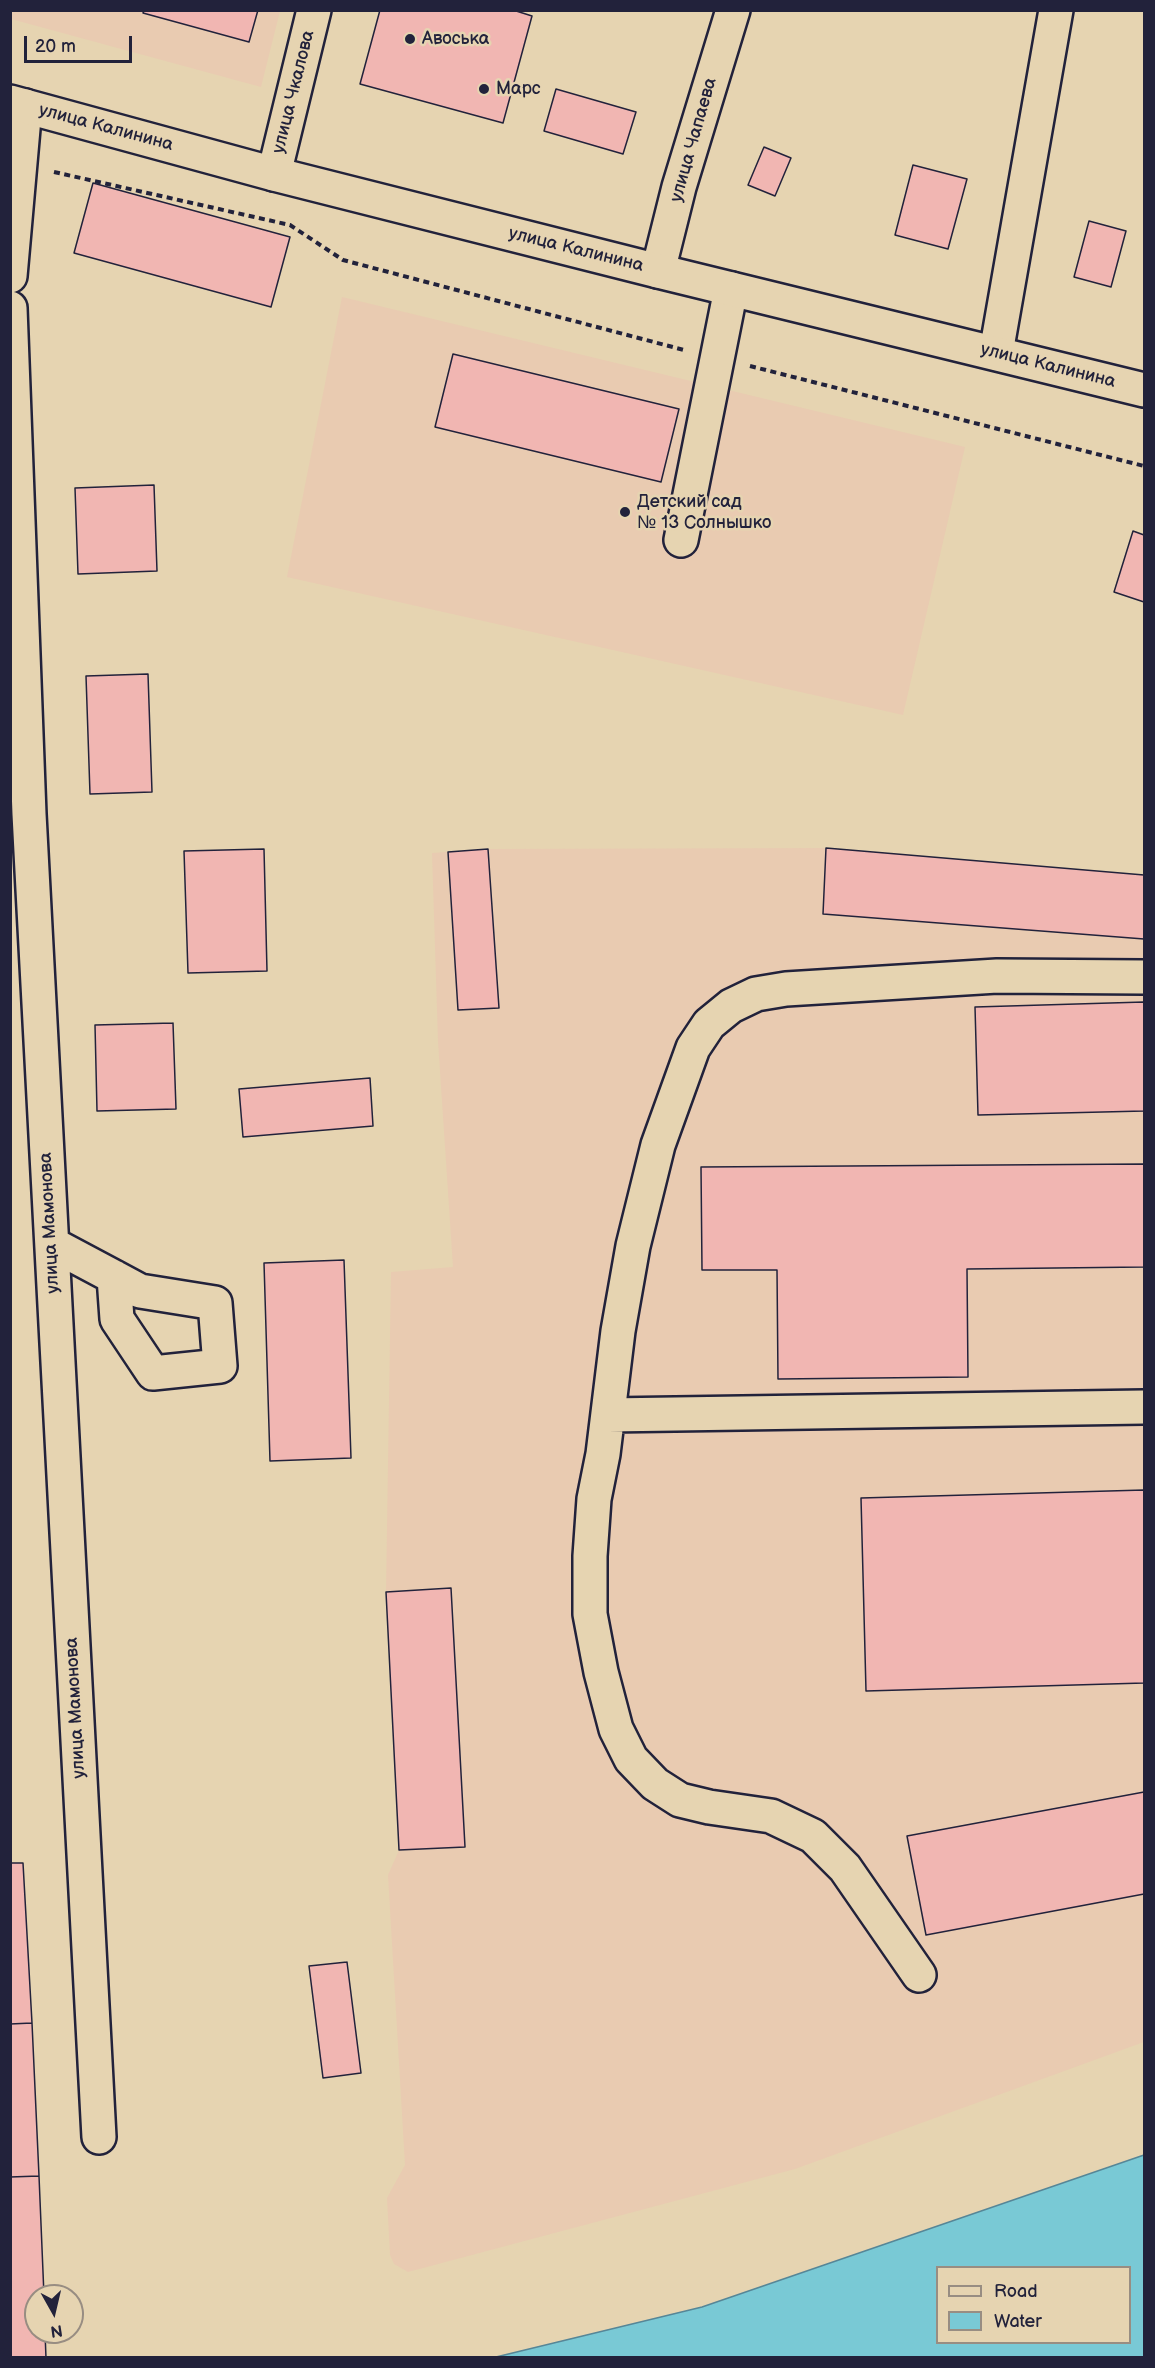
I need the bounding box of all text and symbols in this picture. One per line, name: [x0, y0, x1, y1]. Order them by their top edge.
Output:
scale bar: [27, 24, 135, 62]
street label: улица Чкалова: [268, 28, 320, 156]
place label: Авоська: [422, 28, 489, 50]
marker: Авоська: [403, 32, 417, 46]
text: 20 m: [35, 36, 76, 57]
street label: улица Чапаева: [666, 75, 722, 205]
place label: Марс: [496, 78, 541, 100]
marker: Марс: [477, 82, 491, 96]
street label: улица Калинина: [36, 100, 176, 156]
street label: улица Калинина: [506, 223, 646, 277]
street label: улица Калинина: [978, 339, 1118, 393]
place label: Детский сад № 13 Солнышко: [637, 491, 771, 534]
marker: Детский сад № 13 Солнышко: [618, 505, 632, 519]
street label: улица Мамонова: [36, 1152, 64, 1294]
street label: улица Мамонова: [62, 1637, 90, 1779]
legend: [936, 2266, 1131, 2344]
text: Road: [994, 2281, 1038, 2302]
north arrow: [24, 2284, 84, 2344]
text: Water: [994, 2311, 1042, 2332]
text: N: [49, 2320, 64, 2341]

